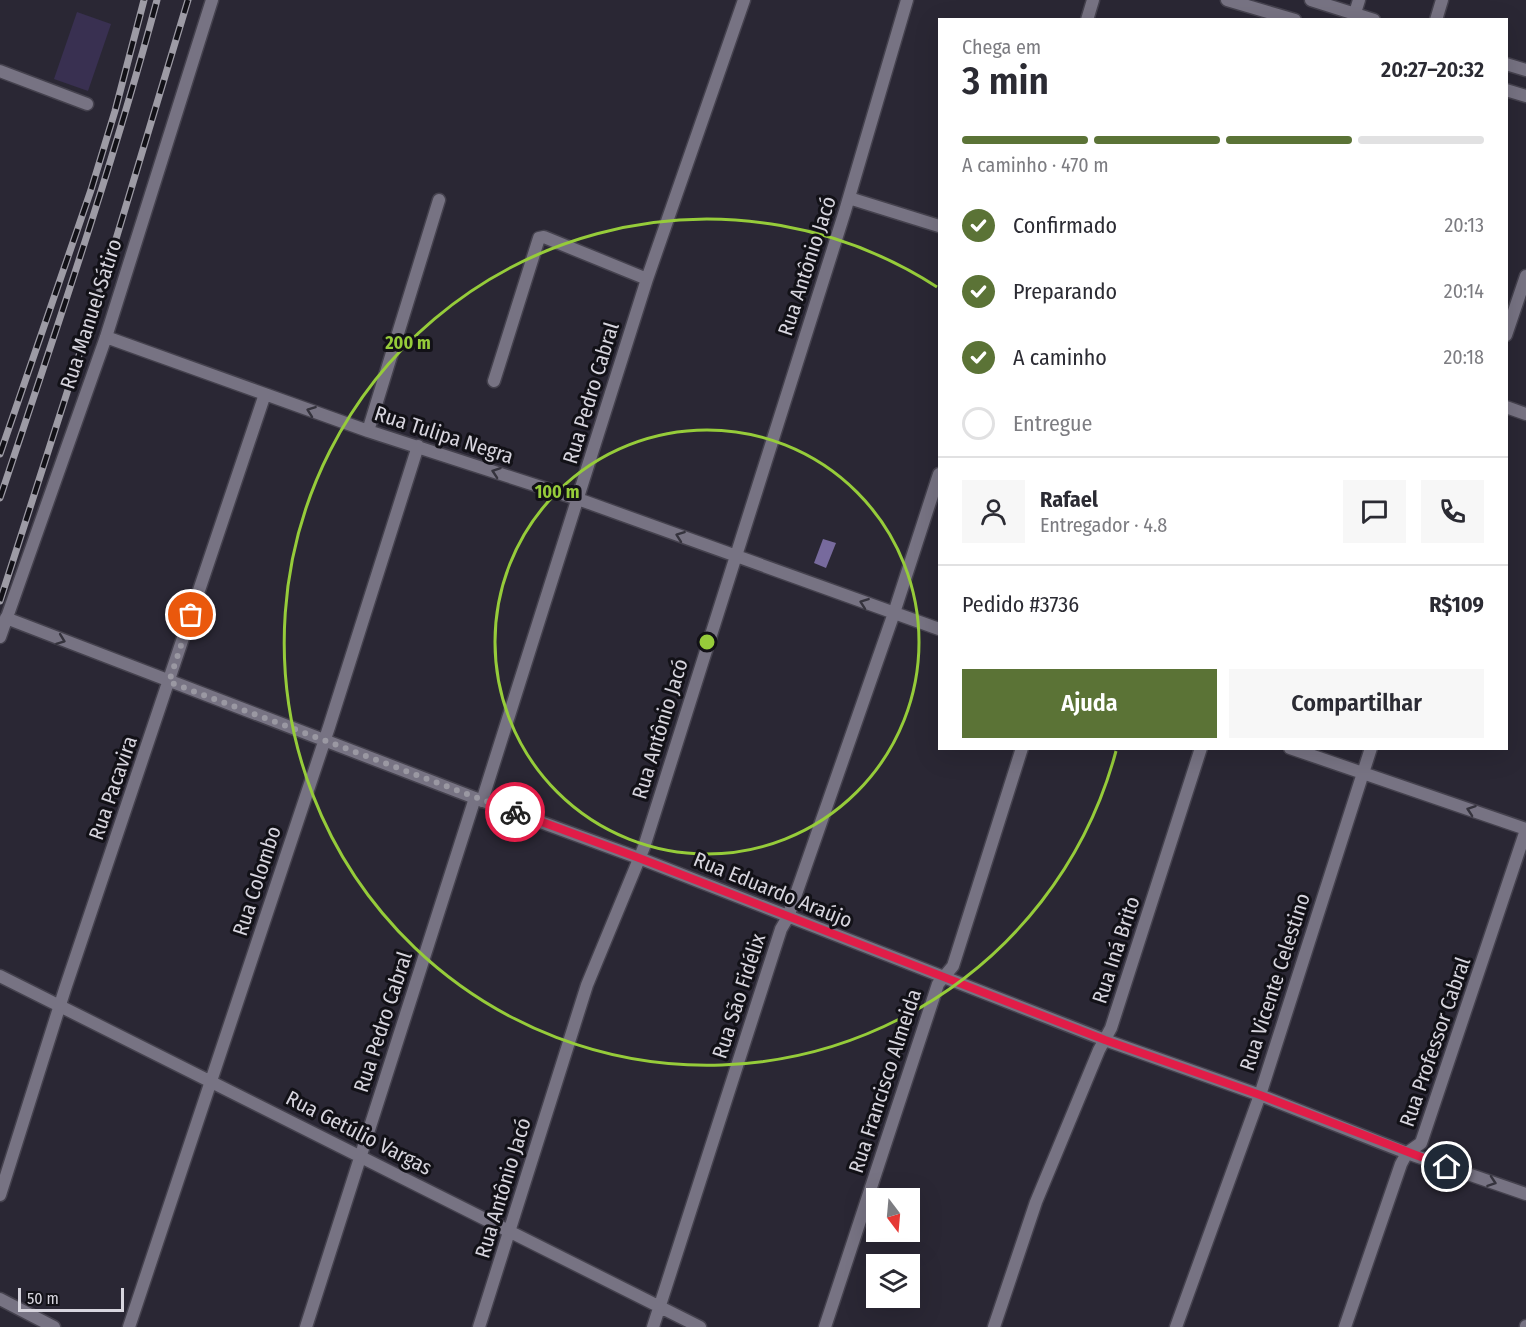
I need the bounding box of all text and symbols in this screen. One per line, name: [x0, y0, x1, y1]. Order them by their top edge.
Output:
text: Chega em: [962, 35, 1041, 59]
text: 20:27–20:32: [1381, 56, 1484, 83]
text: 3 min: [962, 58, 1049, 104]
text: A caminho · 470 m: [962, 153, 1109, 177]
street label: Rua Antônio Jacó: [772, 193, 842, 339]
icon: check: [962, 209, 995, 242]
text: Confirmado: [1013, 212, 1117, 239]
text: 20:13: [1445, 213, 1484, 237]
street label: Rua Manuel Sátiro: [54, 236, 128, 392]
icon: check: [962, 275, 995, 308]
text: Preparando: [1013, 278, 1117, 305]
text: 20:14: [1444, 279, 1484, 303]
street label: Rua Pedro Cabral: [557, 319, 625, 467]
text: 200 m: [384, 332, 431, 354]
icon: check: [962, 341, 995, 374]
text: A caminho: [1013, 344, 1107, 371]
text: 20:18: [1444, 345, 1484, 369]
street label: Rua Tulipa Negra: [371, 400, 517, 470]
one-way arrow: [307, 405, 317, 418]
text: Entregue: [1013, 410, 1092, 437]
one-way arrow: [491, 467, 502, 479]
button: person: [962, 480, 1025, 543]
button: chat: [1343, 480, 1406, 543]
button: phone: [1421, 480, 1484, 543]
text: 100 m: [535, 481, 579, 503]
text: Rafael: [1040, 486, 1098, 513]
text: Entregador · 4.8: [1040, 513, 1167, 537]
one-way arrow: [676, 531, 686, 544]
pin: [165, 589, 216, 640]
text: Pedido #3736: [962, 591, 1079, 618]
text: R$109: [1429, 591, 1484, 618]
one-way arrow: [859, 597, 870, 610]
icon: bag: [174, 598, 207, 631]
one-way arrow: [55, 632, 65, 645]
centre of rings: [697, 632, 717, 652]
street label: Rua Antônio Jacó: [626, 656, 694, 802]
button: Ajuda: [962, 669, 1217, 738]
button: Compartilhar: [1229, 669, 1484, 738]
street label: Rua Pacavira: [83, 733, 143, 843]
courier: [485, 782, 545, 842]
icon: bike: [499, 796, 532, 829]
one-way arrow: [1466, 805, 1477, 818]
street label: Rua Colombo: [227, 823, 287, 939]
street label: Rua Eduardo Araújo: [690, 846, 856, 934]
street label: Rua Vicente Celestino: [1234, 890, 1316, 1074]
street label: Rua Iná Brito: [1086, 893, 1146, 1007]
street label: Rua São Fidélix: [707, 929, 772, 1062]
street label: Rua Pedro Cabral: [348, 948, 418, 1096]
street label: Rua Professor Cabral: [1394, 953, 1476, 1130]
street label: Rua Francisco Almeida: [843, 986, 927, 1176]
street label: Rua Getúlio Vargas: [282, 1085, 436, 1181]
street label: Rua Antônio Jacó: [469, 1115, 537, 1261]
pin: [1421, 1141, 1472, 1192]
icon: home: [1430, 1150, 1463, 1183]
one-way arrow: [1486, 1175, 1497, 1188]
north arrow: [866, 1188, 920, 1242]
map controls: [866, 1188, 920, 1308]
button: layers: [866, 1254, 920, 1308]
scale bar: [18, 1285, 124, 1312]
text: 50 m: [27, 1289, 59, 1308]

